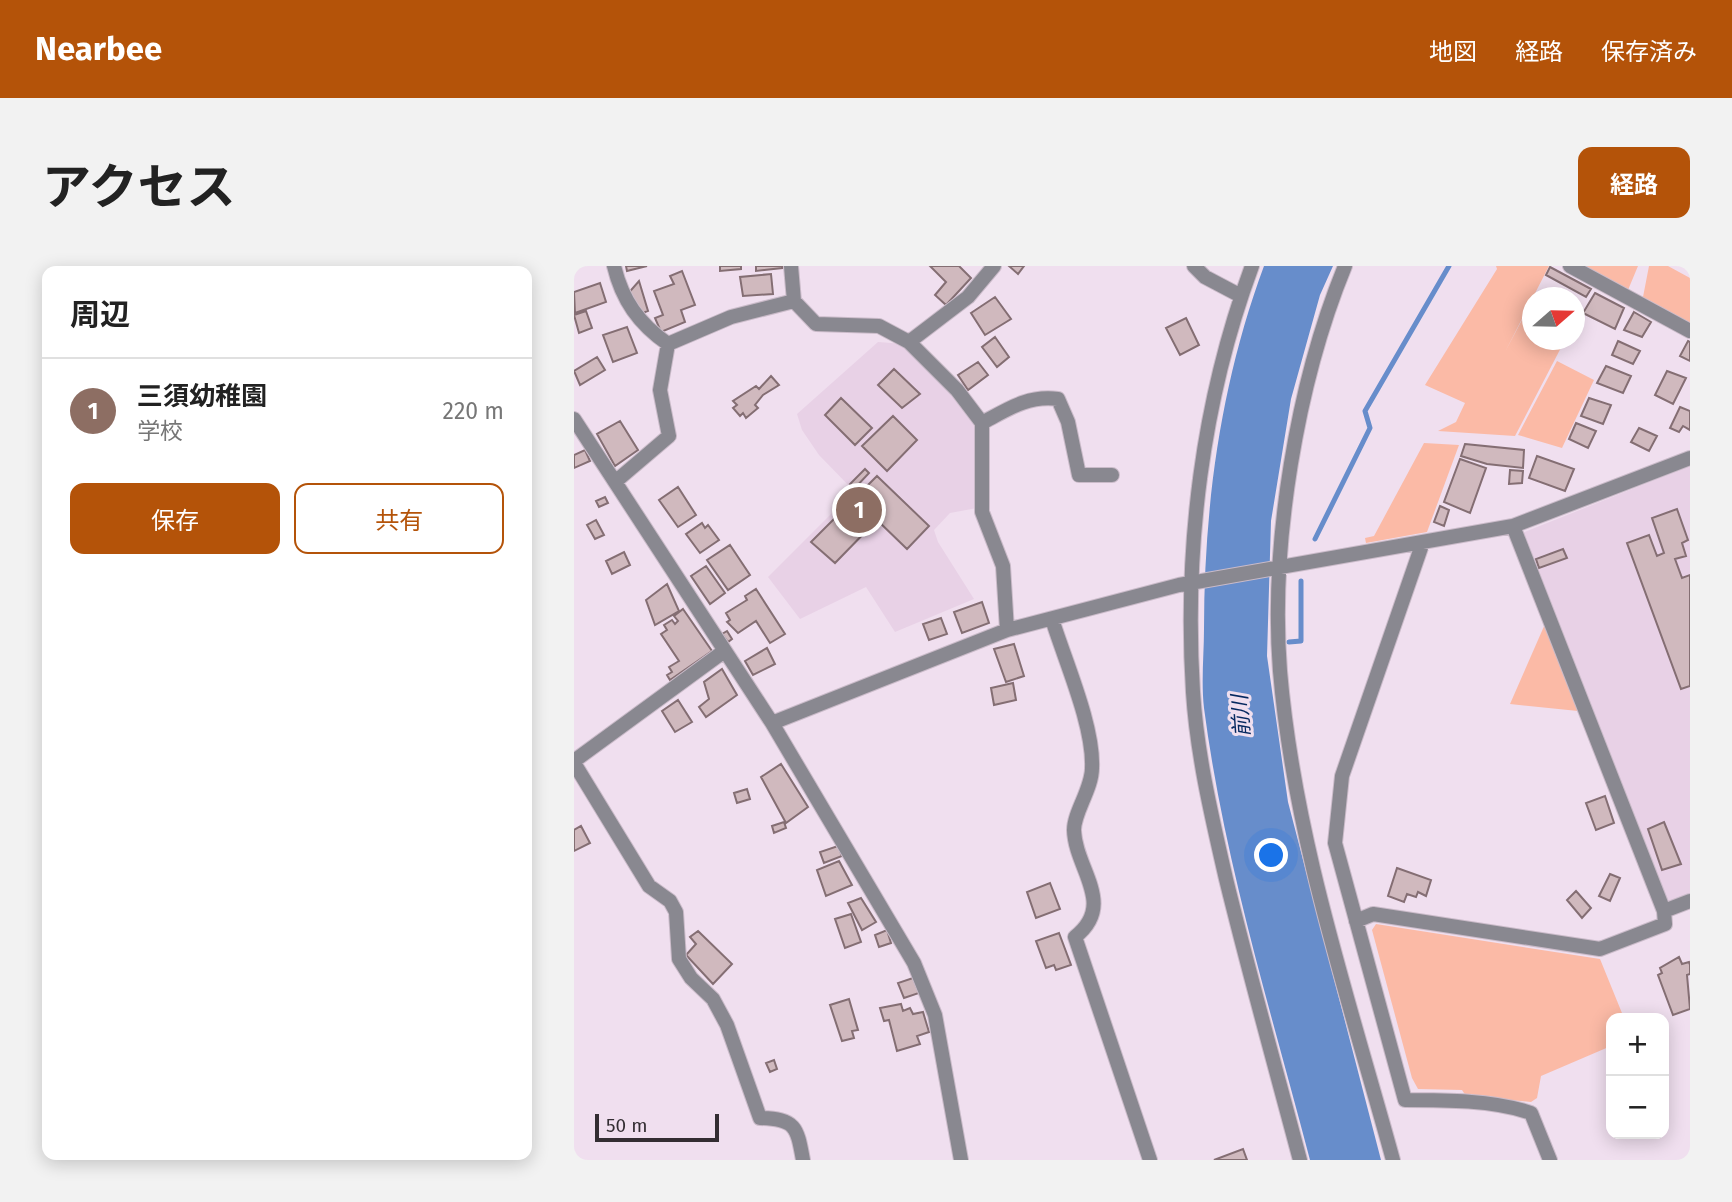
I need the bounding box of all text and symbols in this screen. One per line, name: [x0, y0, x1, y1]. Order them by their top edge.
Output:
text: Nearbee: [35, 29, 162, 69]
text: 地図: [1429, 38, 1477, 66]
text: 経路: [1515, 38, 1563, 66]
text: 保存済み: [1601, 38, 1697, 66]
button: 経路: [1578, 147, 1690, 218]
text: アクセス: [42, 158, 236, 217]
north arrow: [1522, 287, 1585, 350]
text: 周辺: [70, 297, 130, 333]
text: 三須幼稚園: [137, 381, 267, 412]
text: 1: [88, 397, 98, 425]
text: 220 m: [443, 397, 504, 425]
text: 学校: [137, 417, 183, 445]
button: 保存: [70, 483, 280, 554]
button: 共有: [294, 483, 504, 554]
pin: 1: [836, 484, 882, 536]
water label: 前川: [1226, 692, 1255, 738]
your location: [1254, 838, 1288, 872]
map controls: [1606, 1013, 1669, 1139]
button: +: [1606, 1013, 1669, 1076]
button: −: [1606, 1076, 1669, 1139]
scale bar: [595, 1111, 719, 1143]
text: 50 m: [606, 1114, 647, 1137]

